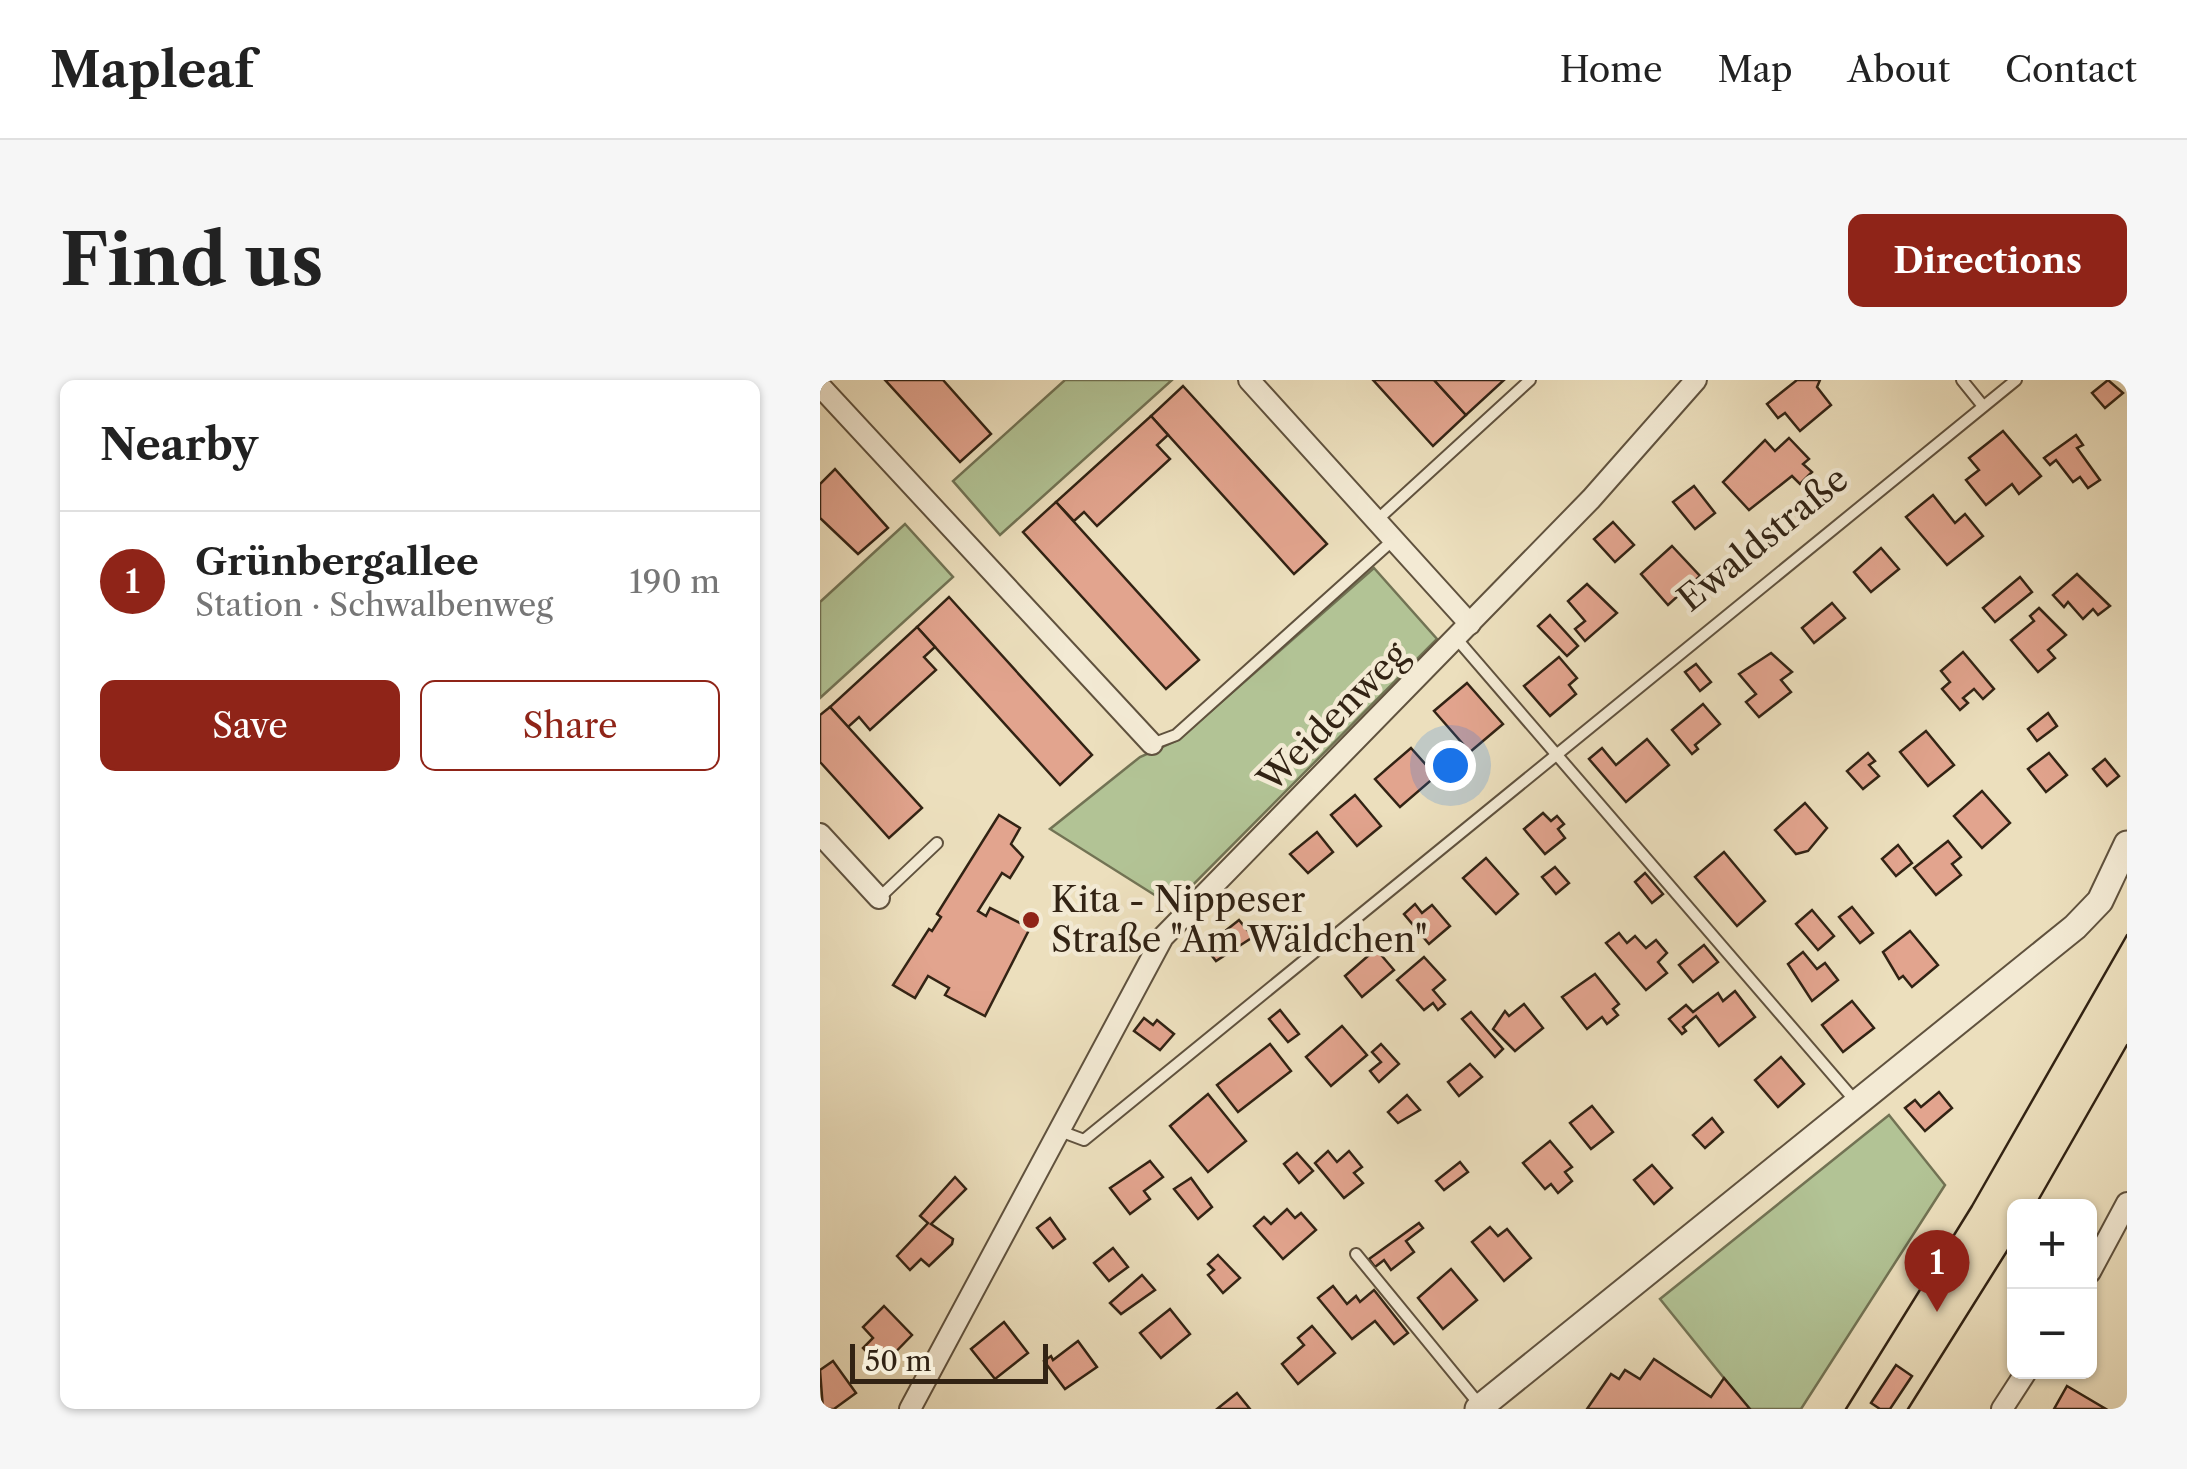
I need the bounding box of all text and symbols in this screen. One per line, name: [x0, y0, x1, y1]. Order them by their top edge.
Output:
text: Mapleaf: [50, 40, 254, 99]
text: Home: [1560, 48, 1662, 91]
text: Map: [1717, 48, 1793, 91]
text: About: [1848, 48, 1950, 91]
text: Contact: [2005, 48, 2137, 91]
button: Directions: [1848, 214, 2127, 307]
text: Find us: [60, 217, 323, 303]
text: Nearby: [100, 419, 258, 471]
street label: Ewaldstraße: [1669, 457, 1856, 620]
text: Grünbergallee: [195, 538, 479, 585]
text: 1: [125, 562, 140, 601]
text: 190 m: [629, 562, 720, 601]
text: Station · Schwalbenweg: [195, 585, 553, 624]
street label: Weidenweg: [1248, 633, 1417, 801]
button: Save: [100, 680, 400, 771]
button: Share: [420, 680, 720, 771]
your location: [1425, 740, 1476, 791]
place label: Kita - Nippeser Straße "Am Wäldchen": [1051, 878, 1428, 961]
marker: Kita - Nippeser Straße "Am Wäldchen": [1020, 909, 1042, 931]
map controls: [2007, 1199, 2097, 1379]
button: +: [2007, 1199, 2097, 1289]
pin: 1: [1904, 1230, 1970, 1312]
button: −: [2007, 1289, 2097, 1379]
scale bar: [850, 1339, 1048, 1384]
text: 50 m: [865, 1344, 932, 1378]

